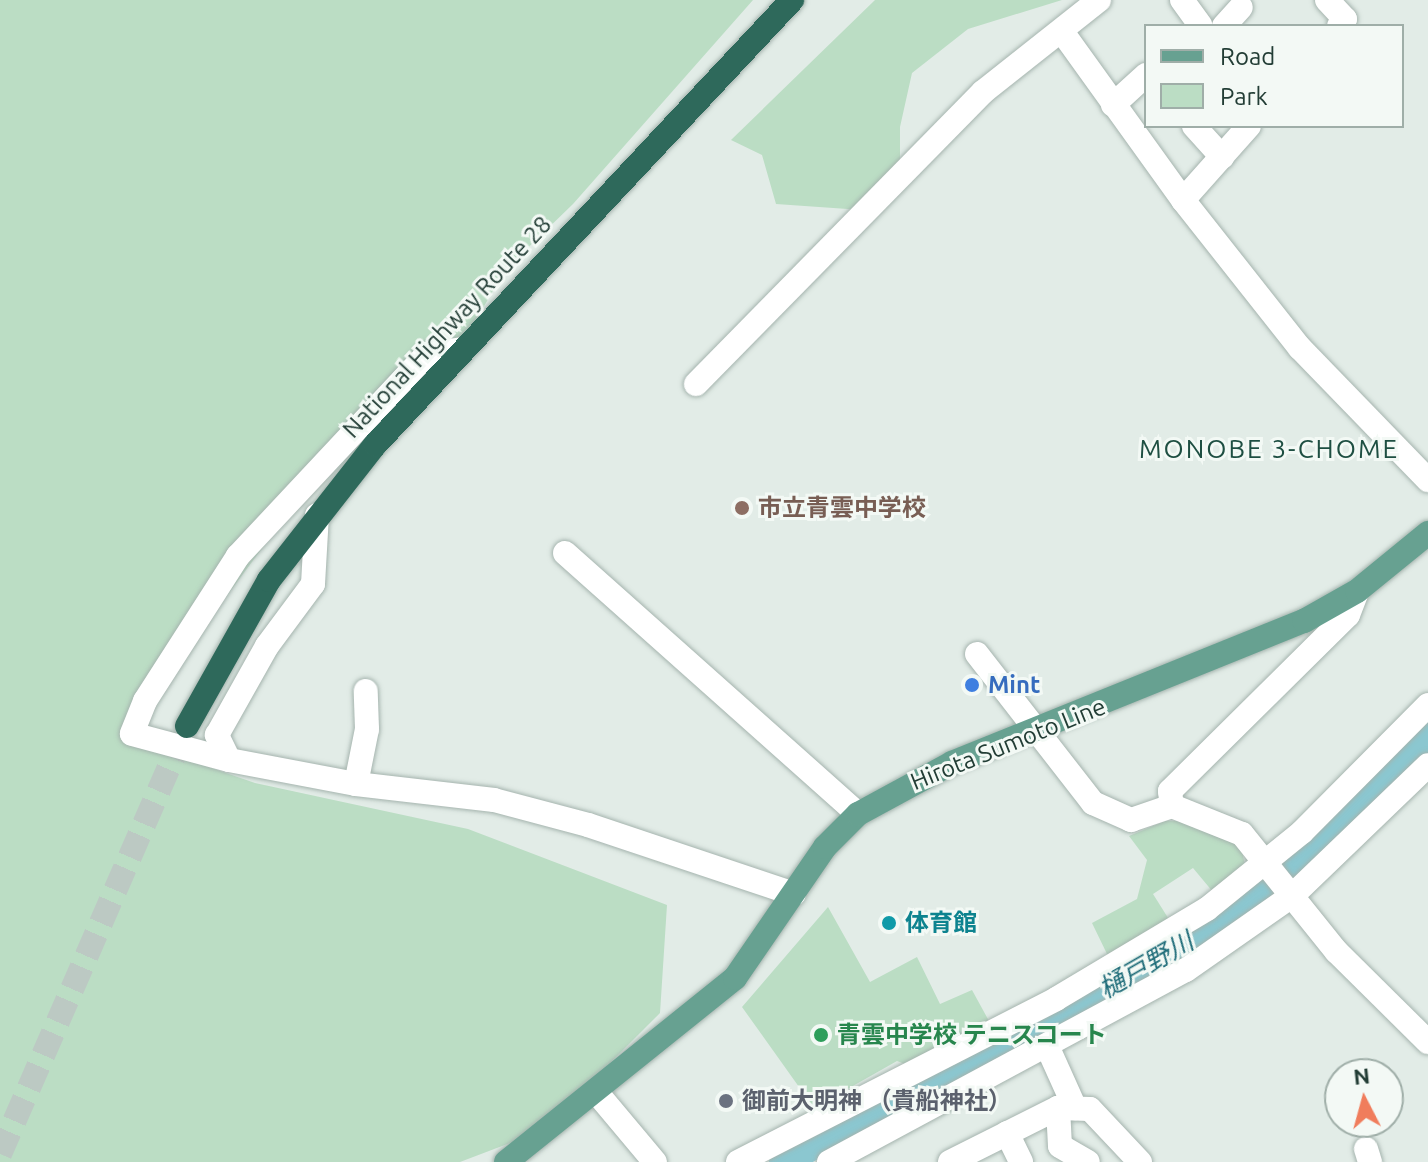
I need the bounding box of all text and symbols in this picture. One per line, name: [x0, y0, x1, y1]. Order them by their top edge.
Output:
legend: [1144, 24, 1404, 128]
text: Road: [1220, 43, 1275, 70]
text: Park: [1220, 83, 1268, 110]
street label: National Highway Route 28: [337, 210, 557, 444]
district label: MONOBE 3-CHOME: [1139, 433, 1399, 465]
place label: 市立青雲中学校: [758, 494, 926, 522]
marker: 市立青雲中学校: [733, 499, 751, 517]
place label: Mint: [988, 671, 1040, 699]
marker: Mint: [963, 676, 981, 694]
street label: Hirota Sumoto Line: [906, 692, 1110, 796]
place label: 体育館: [905, 909, 977, 937]
marker: 体育館: [880, 914, 898, 932]
water label: 樋戸野川: [1093, 925, 1199, 1005]
place label: 青雲中学校 テニスコート: [837, 1021, 1107, 1049]
marker: 青雲中学校 テニスコート: [812, 1026, 830, 1044]
north arrow: [1324, 1058, 1404, 1138]
text: N: [1352, 1062, 1371, 1089]
place label: 御前大明神 （貴船神社）: [742, 1087, 1012, 1115]
marker: 御前大明神 （貴船神社）: [717, 1092, 735, 1110]

